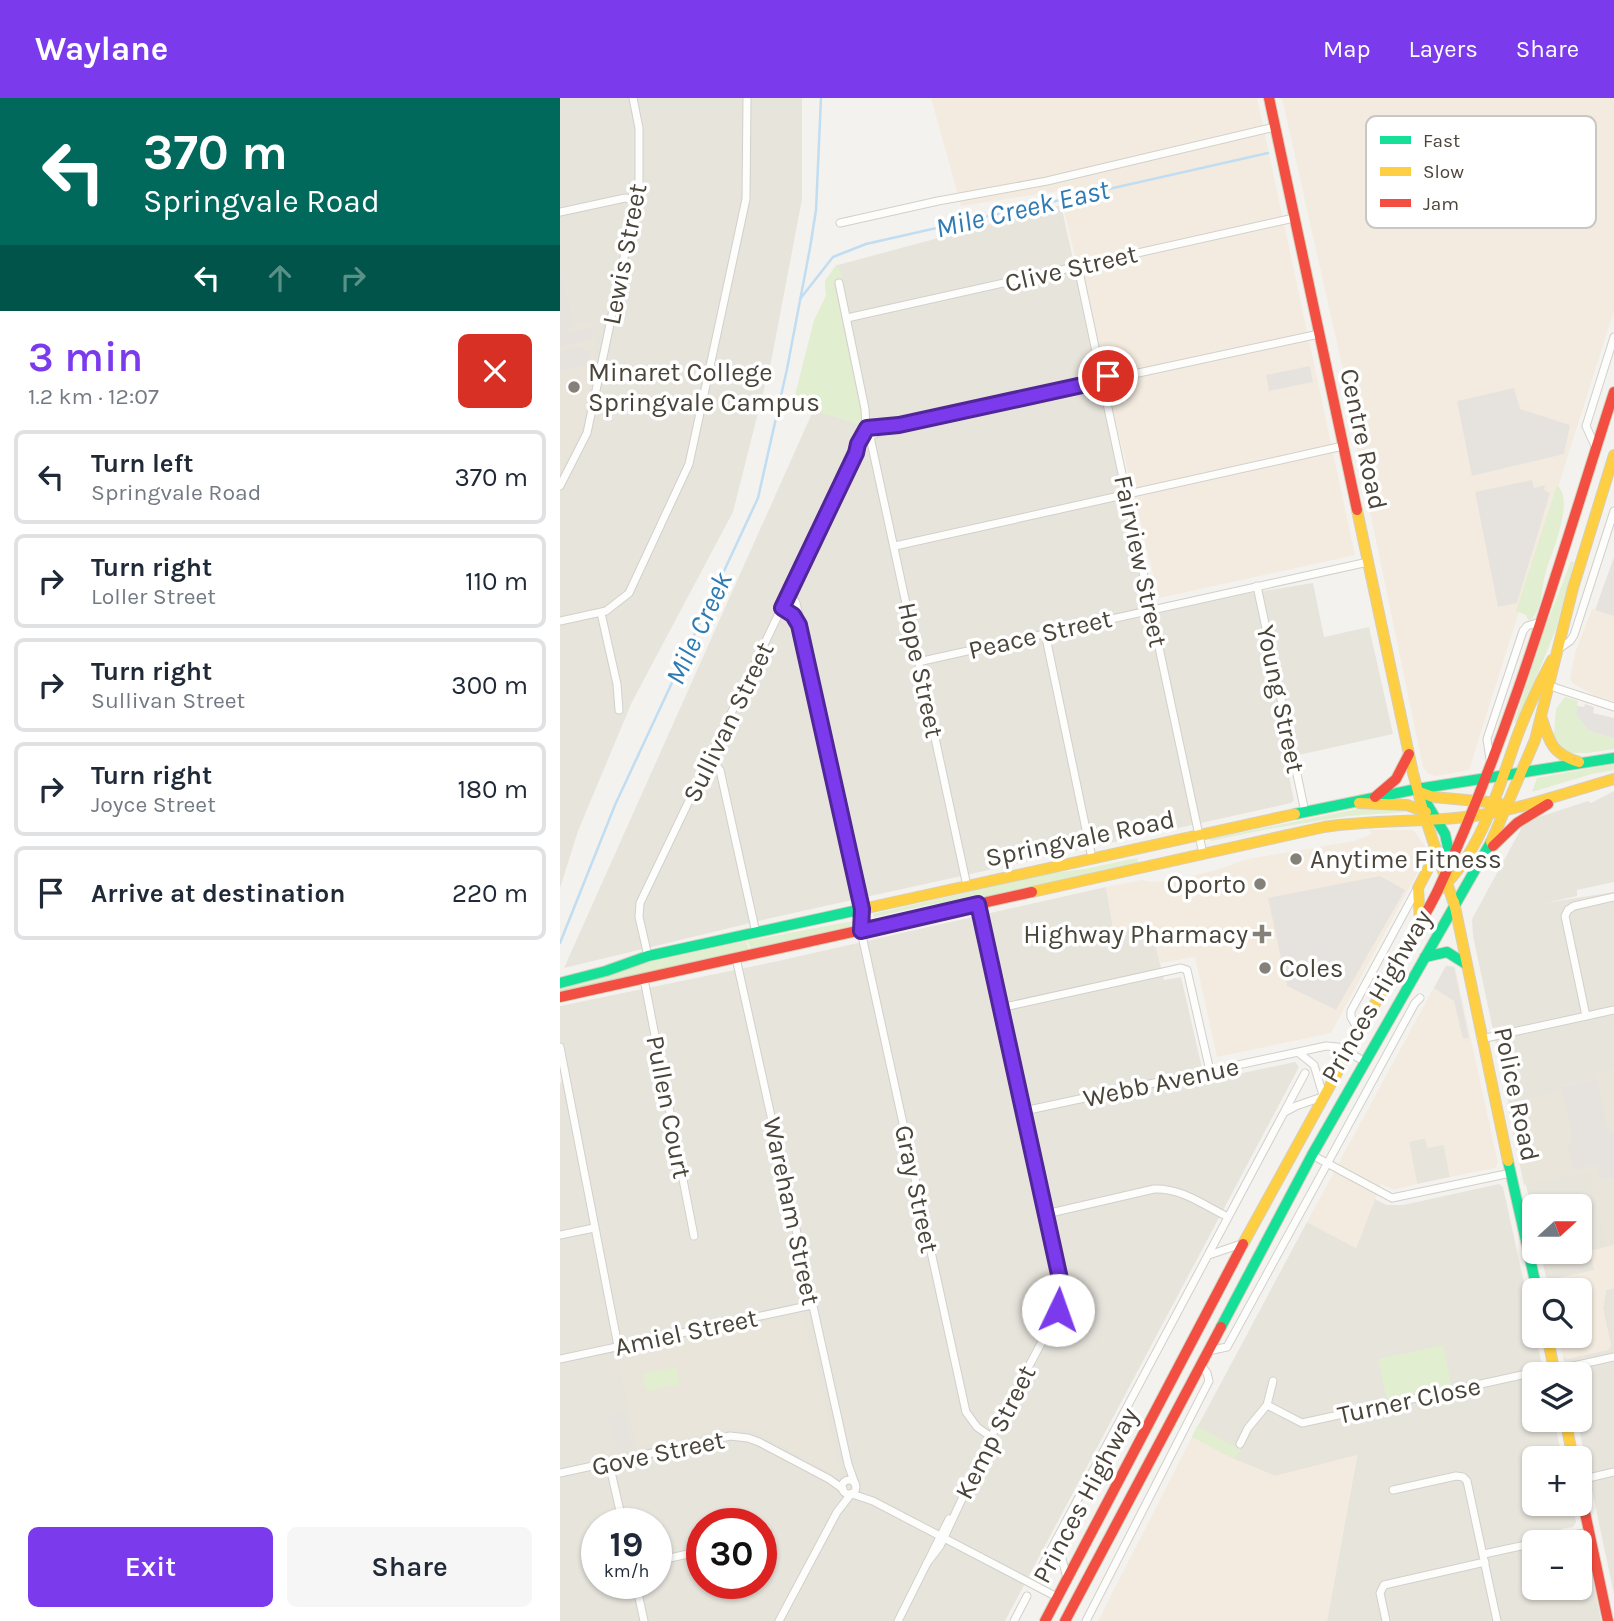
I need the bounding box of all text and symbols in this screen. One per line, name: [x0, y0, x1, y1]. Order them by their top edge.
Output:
text: Waylane: [35, 30, 168, 68]
text: Map: [1323, 35, 1371, 63]
text: Layers: [1409, 35, 1478, 63]
text: Share: [1516, 35, 1579, 63]
legend: [1366, 116, 1596, 228]
text: 370 m: [143, 124, 288, 181]
icon: left: [28, 126, 119, 217]
text: Fast: [1423, 130, 1460, 152]
text: Slow: [1423, 161, 1464, 183]
water label: Mile Creek East: [932, 172, 1113, 244]
street label: Lewis Street: [596, 181, 653, 327]
text: Springvale Road: [143, 183, 380, 220]
text: Jam: [1423, 193, 1459, 215]
street label: Clive Street: [1002, 238, 1141, 299]
icon: left: [188, 259, 226, 297]
icon: ahead: [261, 259, 299, 297]
icon: right: [334, 259, 372, 297]
text: 3 min: [28, 332, 143, 382]
button: close: [458, 334, 532, 408]
pin: [1078, 346, 1138, 406]
place label: Minaret College Springvale Campus: [588, 357, 820, 418]
icon: arrive: [1089, 357, 1127, 395]
street label: Centre Road: [1333, 366, 1394, 513]
marker: Minaret College Springvale Campus: [566, 379, 582, 395]
text: 1.2 km · 12:07: [28, 383, 159, 410]
text: Turn left: [91, 448, 193, 479]
icon: left: [32, 458, 70, 496]
text: 370 m: [455, 462, 528, 493]
street label: Fairview Street: [1107, 472, 1174, 650]
text: Springvale Road: [91, 479, 261, 506]
text: Turn right: [91, 552, 212, 583]
icon: right: [32, 562, 70, 600]
text: 110 m: [465, 566, 528, 597]
water label: Mile Creek: [658, 566, 739, 690]
text: Loller Street: [91, 583, 216, 610]
street label: Hope Street: [891, 600, 950, 741]
street label: Peace Street: [965, 603, 1115, 666]
street label: Young Street: [1250, 622, 1311, 776]
street label: Sullivan Street: [676, 637, 781, 807]
text: Turn right: [91, 656, 212, 687]
icon: right: [32, 666, 70, 704]
text: 300 m: [451, 670, 528, 701]
text: Sullivan Street: [91, 687, 245, 714]
text: Turn right: [91, 760, 212, 791]
icon: right: [32, 770, 70, 808]
text: 180 m: [458, 774, 528, 805]
text: Joyce Street: [91, 791, 216, 818]
street label: Springvale Road: [983, 803, 1177, 874]
place label: Anytime Fitness: [1310, 844, 1502, 875]
marker: Anytime Fitness: [1288, 851, 1304, 867]
place label: Oporto: [1166, 869, 1246, 900]
icon: arrive: [32, 874, 70, 912]
marker: Oporto: [1252, 876, 1268, 892]
text: Arrive at destination: [91, 878, 345, 909]
text: 220 m: [452, 878, 528, 909]
street label: Princes Highway: [1314, 904, 1439, 1088]
place label: Highway Pharmacy: [1023, 919, 1248, 950]
marker: Highway Pharmacy: [1254, 926, 1270, 942]
place label: Coles: [1279, 953, 1343, 984]
marker: Coles: [1257, 960, 1273, 976]
street label: Police Road: [1487, 1024, 1546, 1164]
street label: Pullen Court: [639, 1033, 698, 1181]
street label: Webb Avenue: [1080, 1051, 1242, 1114]
street label: Wareham Street: [756, 1114, 827, 1308]
street label: Gray Street: [888, 1122, 945, 1256]
north arrow: [1522, 1194, 1592, 1264]
map controls: [1522, 1194, 1592, 1600]
position arrow: [1021, 1273, 1095, 1347]
button: search: [1522, 1278, 1592, 1348]
street label: Amiel Street: [612, 1302, 761, 1363]
street label: Kemp Street: [948, 1360, 1043, 1504]
button: layers: [1522, 1362, 1592, 1432]
street label: Turner Close: [1335, 1370, 1483, 1431]
street label: Princes Highway: [1026, 1402, 1145, 1588]
street label: Gove Street: [589, 1424, 728, 1483]
button: +: [1522, 1446, 1592, 1516]
speed limit sign: 30: [686, 1508, 777, 1599]
text: 19: [610, 1524, 643, 1565]
button: Exit: [28, 1527, 273, 1607]
button: Share: [287, 1527, 532, 1607]
button: −: [1522, 1530, 1592, 1600]
text: km/h: [604, 1560, 649, 1582]

